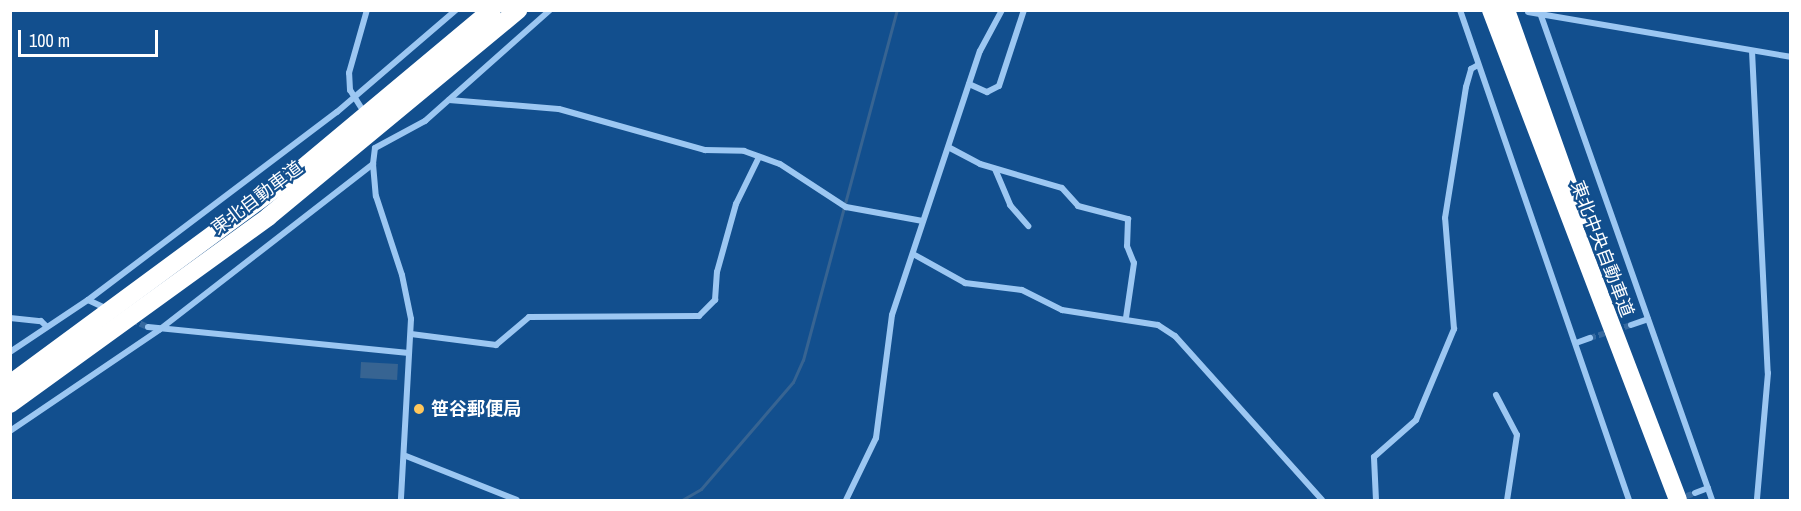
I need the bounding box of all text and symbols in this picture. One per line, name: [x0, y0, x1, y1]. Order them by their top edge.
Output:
scale bar: [21, 18, 160, 56]
text: 100 m: [29, 28, 70, 53]
street label: 東北自動車道: [207, 157, 307, 239]
street label: 東北中央自動車道: [1566, 178, 1638, 320]
place label: 笹谷郵便局: [431, 398, 521, 420]
marker: 笹谷郵便局: [412, 402, 426, 416]

